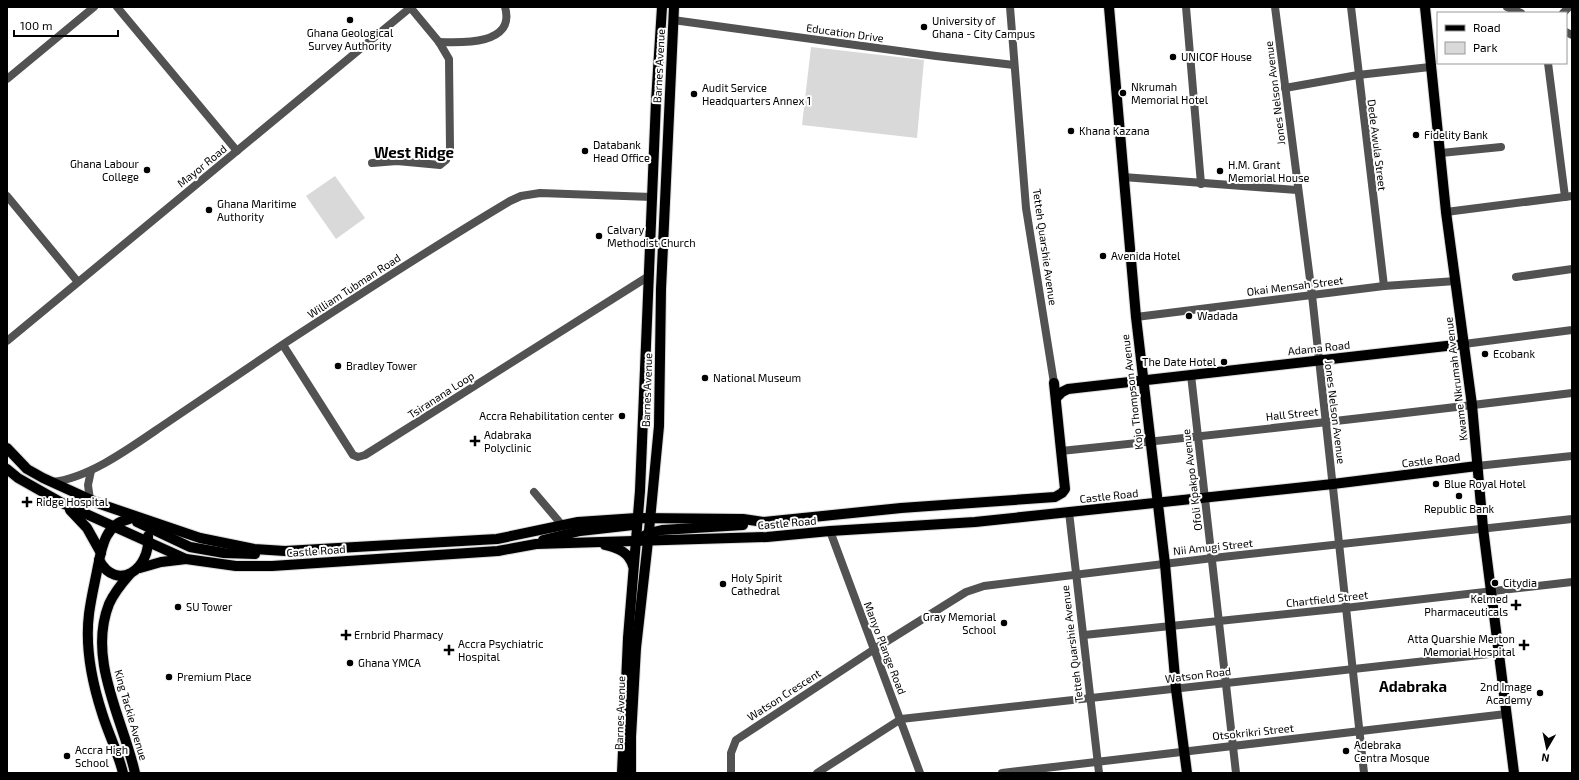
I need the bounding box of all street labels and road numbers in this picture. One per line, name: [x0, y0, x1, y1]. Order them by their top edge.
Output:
street label: Education Drive: [805, 21, 885, 44]
street label: Barnes Avenue: [650, 28, 667, 103]
street label: Jones Nelson Avenue: [1262, 40, 1287, 146]
street label: Dede Awula Street: [1365, 98, 1390, 191]
street label: Mayor Road: [174, 142, 229, 189]
street label: Tetteh Quarshie Avenue: [1030, 188, 1060, 306]
street label: William Tubman Road: [305, 251, 403, 320]
street label: Okai Mensah Street: [1246, 273, 1344, 298]
street label: Kwame Nkrumah Avenue: [1441, 316, 1470, 442]
street label: Kojo Thompson Avenue: [1118, 333, 1146, 450]
street label: Adama Road: [1287, 338, 1351, 357]
street label: Barnes Avenue: [639, 353, 654, 427]
street label: Jones Nelson Avenue: [1323, 359, 1348, 465]
street label: Tsiranana Loop: [405, 368, 476, 421]
street label: Hall Street: [1265, 404, 1319, 423]
street label: Ofoli Kpakpo Avenue: [1179, 428, 1204, 532]
street label: Castle Road: [1401, 449, 1461, 470]
street label: Castle Road: [1079, 486, 1139, 505]
street label: Castle Road: [757, 513, 817, 532]
street label: Nii Amugi Street: [1172, 536, 1253, 557]
street label: Castle Road: [286, 542, 346, 559]
street label: Tetteh Quarshie Avenue: [1058, 585, 1086, 703]
street label: Chartfield Street: [1285, 588, 1369, 609]
street label: Manyo Plange Road: [862, 600, 909, 696]
street label: Watson Road: [1164, 664, 1232, 685]
street label: Watson Crescent: [745, 666, 823, 723]
street label: King Tackie Avenue: [112, 668, 151, 762]
street label: Barnes Avenue: [612, 676, 627, 750]
street label: Otsokrikri Street: [1212, 721, 1294, 742]

